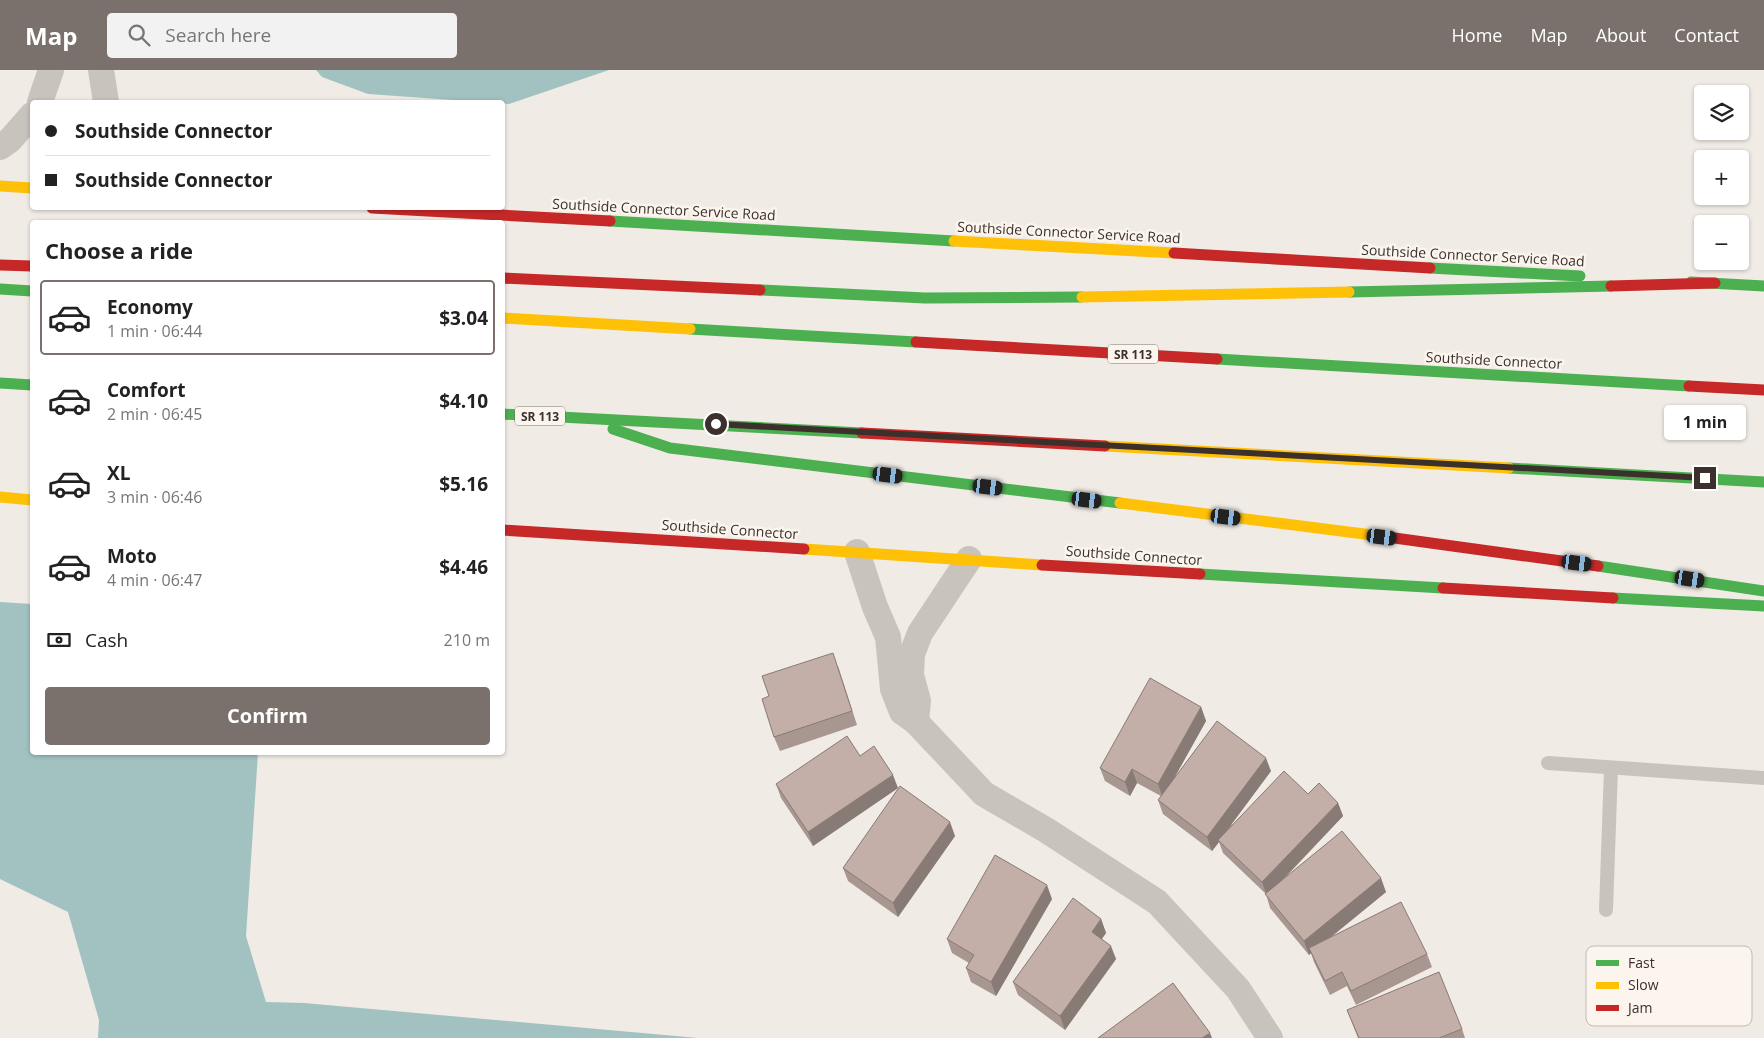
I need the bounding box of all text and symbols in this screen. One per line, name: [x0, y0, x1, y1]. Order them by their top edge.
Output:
search box: [107, 13, 457, 58]
text: Map: [25, 19, 77, 52]
icon: search: [125, 21, 153, 49]
text: Search here: [165, 22, 271, 48]
text: Home: [1452, 23, 1502, 47]
text: Map: [1530, 23, 1568, 47]
text: About: [1596, 23, 1646, 47]
text: Contact: [1674, 23, 1739, 47]
map controls: [1694, 85, 1749, 270]
button: layers: [1694, 85, 1749, 140]
text: Southside Connector: [75, 118, 272, 144]
button: +: [1694, 150, 1749, 205]
text: Southside Connector: [75, 167, 272, 193]
street label: Southside Connector Service Road: [552, 194, 776, 224]
button: −: [1694, 215, 1749, 270]
street label: Southside Connector Service Road: [957, 217, 1181, 247]
text: Choose a ride: [45, 235, 193, 265]
street label: Southside Connector Service Road: [1361, 240, 1585, 270]
text: Economy: [107, 294, 193, 320]
icon: car: [47, 295, 92, 340]
text: $3.04: [439, 305, 488, 331]
text: 1 min · 06:44: [107, 320, 202, 342]
road number: SR 113: [1108, 344, 1158, 364]
street label: Southside Connector: [1425, 347, 1563, 373]
text: Comfort: [107, 377, 186, 403]
icon: car: [47, 378, 92, 423]
text: $4.10: [439, 388, 488, 414]
text: 2 min · 06:45: [107, 403, 202, 425]
road number: SR 113: [515, 406, 565, 426]
callout: 1 min: [1664, 406, 1746, 440]
text: 1 min: [1683, 411, 1727, 433]
route start: [705, 413, 727, 435]
text: XL: [107, 460, 130, 486]
icon: car: [47, 461, 92, 506]
car: [872, 466, 903, 484]
route end: [1694, 467, 1716, 489]
text: $5.16: [439, 471, 488, 497]
car: [972, 478, 1003, 496]
text: 3 min · 06:46: [107, 486, 202, 508]
car: [1071, 491, 1102, 509]
car: [1210, 508, 1241, 526]
street label: Southside Connector: [661, 515, 799, 543]
car: [1366, 528, 1397, 546]
street label: Southside Connector: [1065, 541, 1203, 569]
text: Moto: [107, 543, 157, 569]
icon: car: [47, 544, 92, 589]
text: $4.46: [439, 554, 488, 580]
car: [1561, 554, 1592, 572]
text: 4 min · 06:47: [107, 569, 202, 591]
car: [1674, 569, 1705, 589]
icon: cash: [45, 626, 73, 654]
text: Cash: [85, 627, 128, 653]
text: 210 m: [444, 629, 490, 651]
button: Confirm: [45, 687, 490, 745]
legend: [1586, 946, 1752, 1026]
text: Fast: [1628, 953, 1655, 972]
text: Slow: [1628, 975, 1659, 994]
text: Jam: [1626, 998, 1653, 1017]

